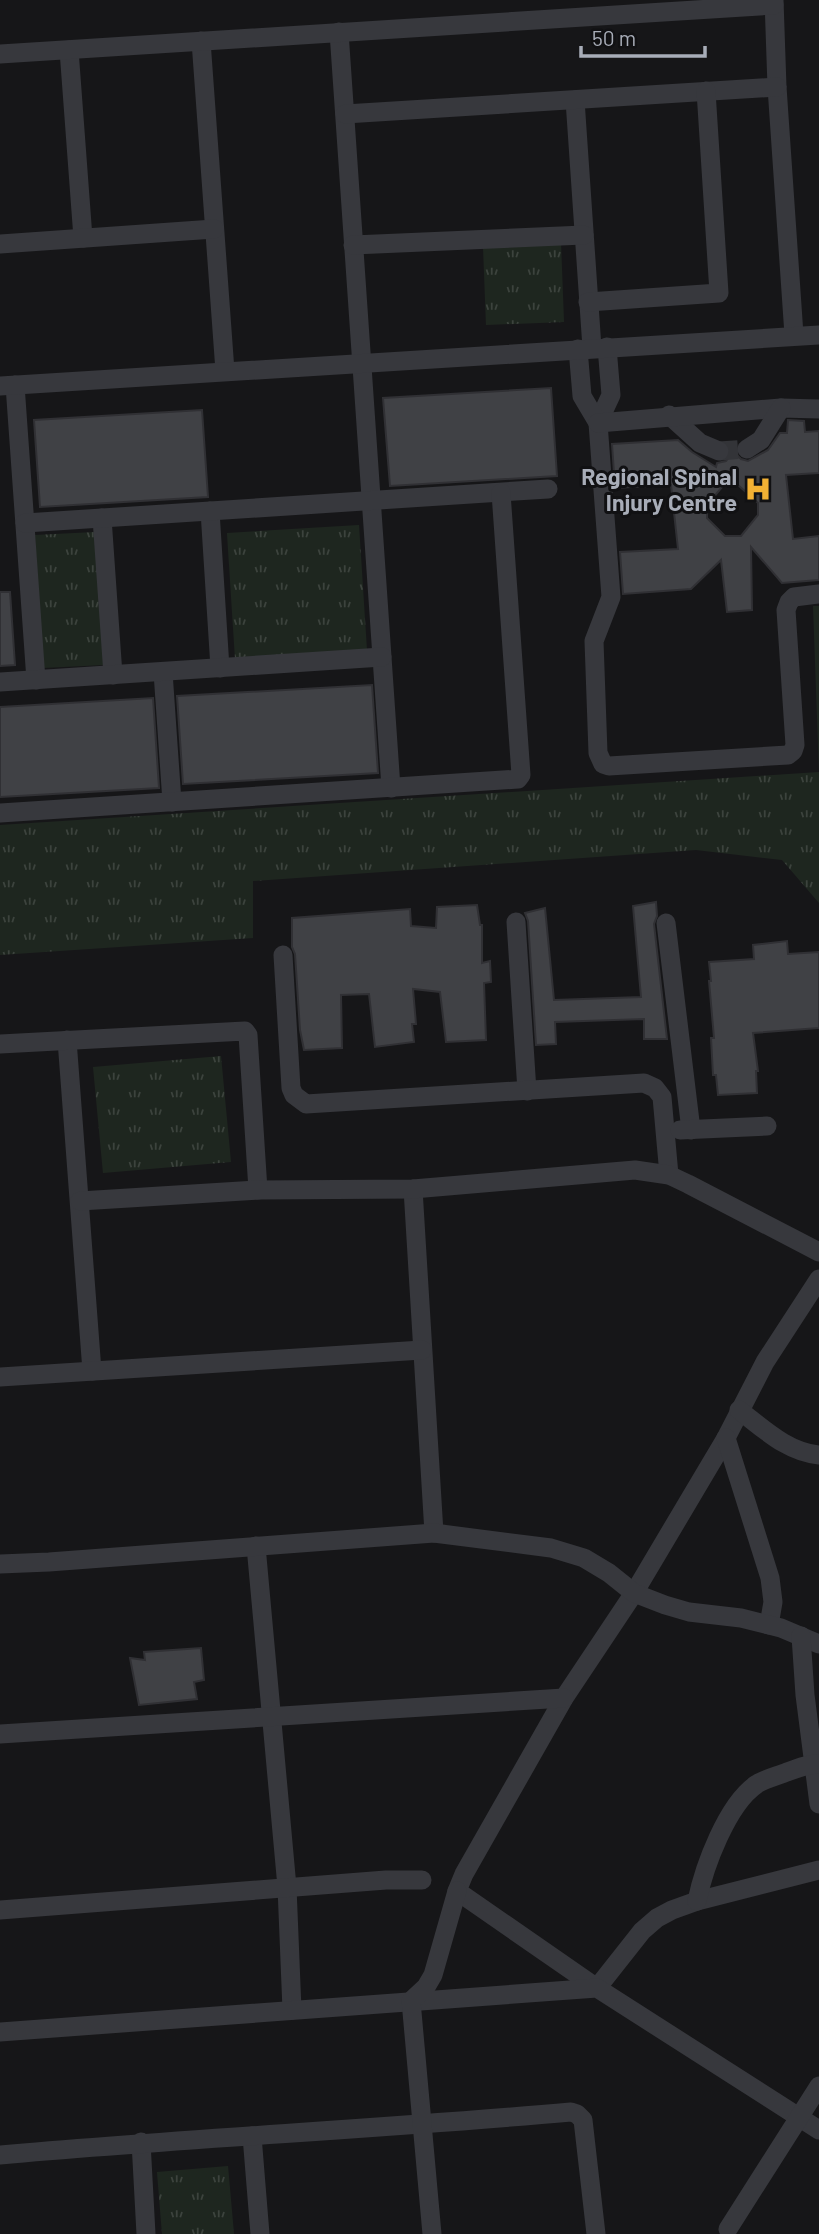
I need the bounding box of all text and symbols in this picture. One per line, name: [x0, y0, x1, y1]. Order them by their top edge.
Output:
scale bar: [581, 14, 705, 58]
text: 50 m: [592, 25, 636, 50]
place label: Regional Spinal Injury Centre: [581, 462, 737, 516]
hospital icon: Regional Spinal Injury Centre: [743, 474, 773, 504]

